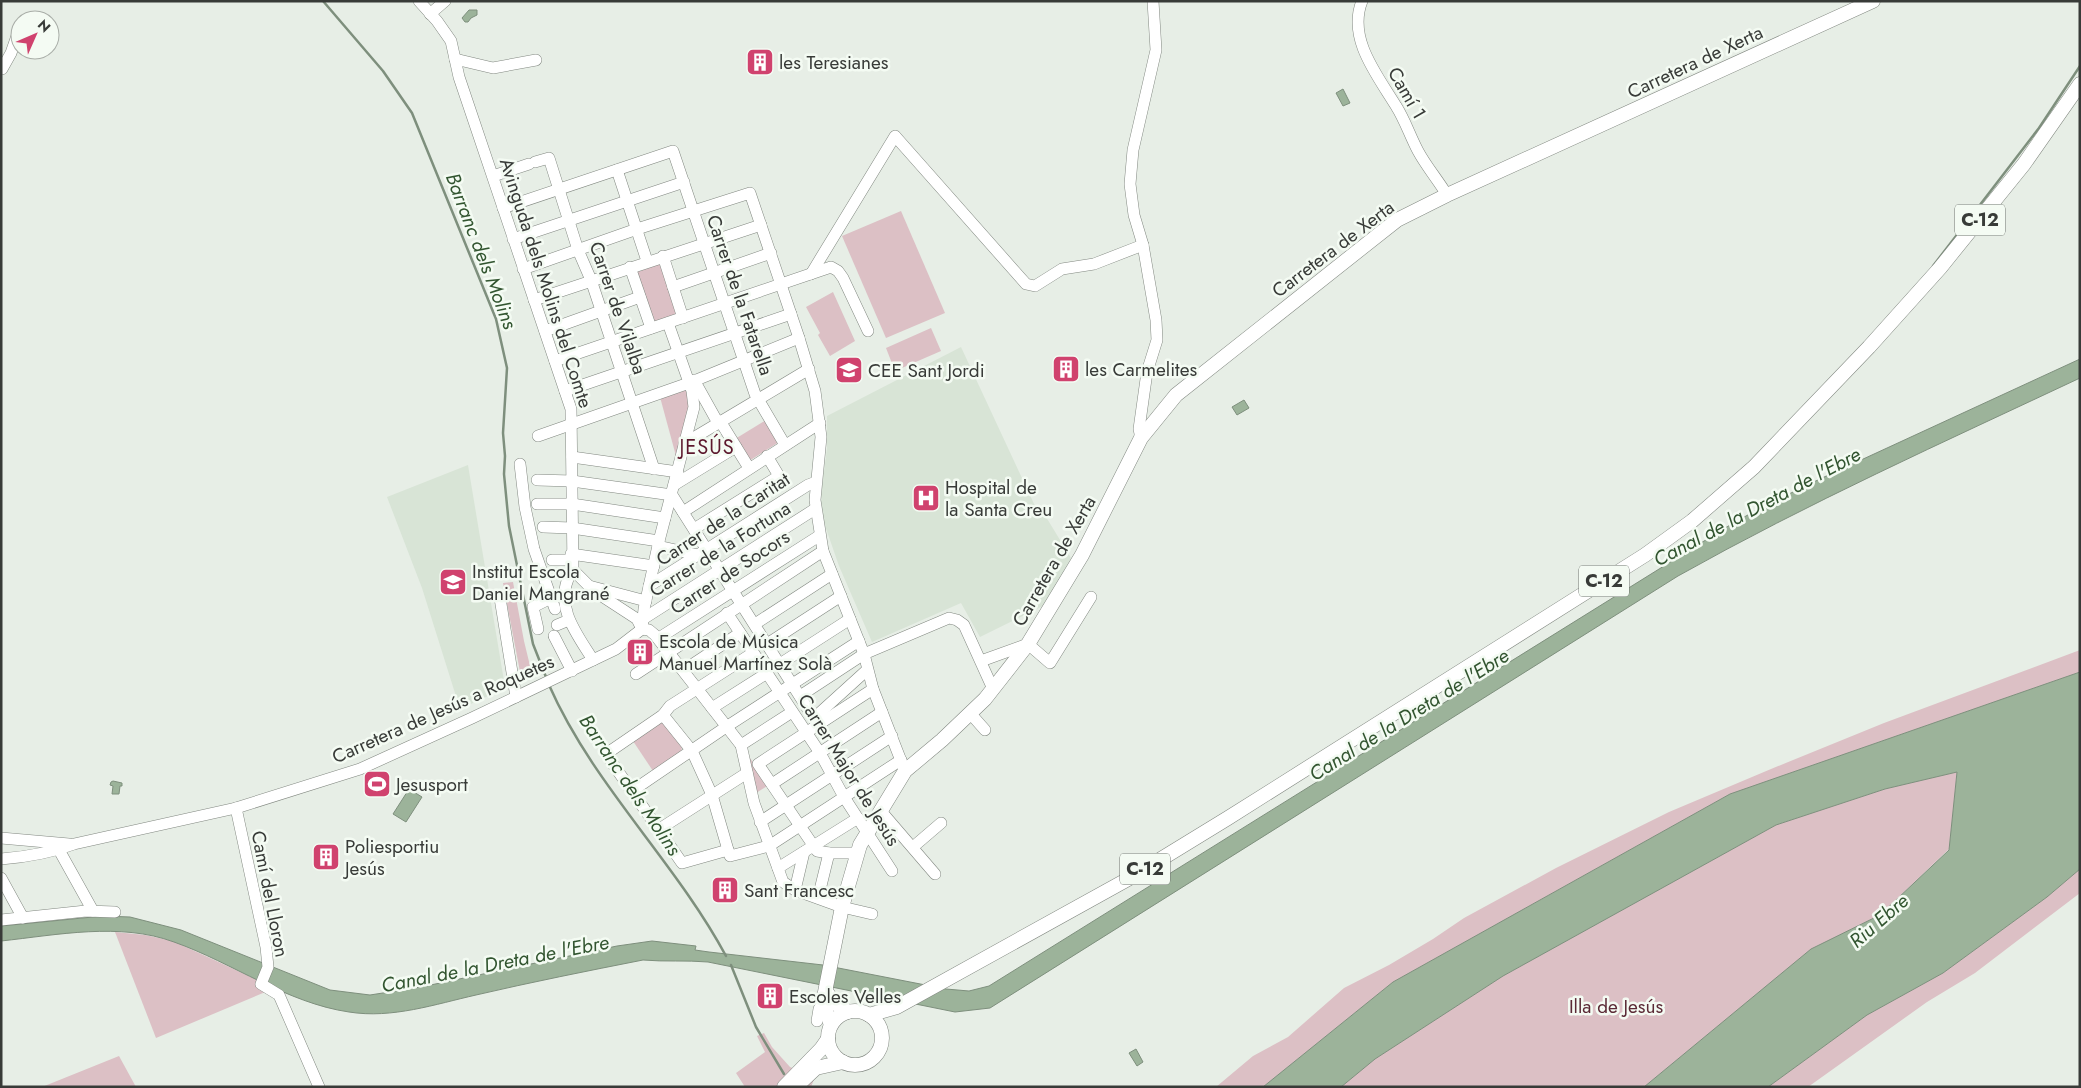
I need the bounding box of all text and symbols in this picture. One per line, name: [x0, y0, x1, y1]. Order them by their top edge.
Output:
north arrow: [10, 10, 60, 60]
text: N: [33, 15, 55, 37]
street label: Carretera de Xerta: [1623, 19, 1767, 105]
building icon: les Teresianes: [745, 47, 775, 77]
place label: les Teresianes: [779, 49, 889, 76]
street label: Camí 1: [1381, 62, 1433, 124]
street label: Avinguda dels Molins del Comte: [493, 155, 599, 412]
water label: Barranc dels Molins: [438, 169, 524, 333]
street label: Carretera de Xerta: [1266, 194, 1400, 304]
road number: C-12: [1955, 204, 2005, 236]
street label: Carrer de la Fatarella: [700, 211, 780, 379]
street label: Carrer de Vilalba: [583, 238, 653, 378]
building icon: les Carmelites: [1051, 354, 1081, 384]
school or university icon: CEE Sant Jordi: [834, 355, 864, 385]
place label: les Carmelites: [1085, 356, 1197, 383]
place label: CEE Sant Jordi: [868, 357, 985, 384]
district label: JESÚS: [676, 433, 735, 462]
water label: Canal de la Dreta de l'Ebre: [1648, 440, 1866, 574]
street label: Carrer de la Caritat: [651, 465, 795, 572]
place label: Hospital de la Santa Creu: [945, 474, 1052, 523]
hospital icon: Hospital de la Santa Creu: [911, 483, 941, 513]
street label: Carretera de Xerta: [1006, 491, 1102, 631]
street label: Carrer de la Fortuna: [644, 495, 796, 603]
street label: Carrer de Socors: [665, 523, 795, 621]
place label: Institut Escola Daniel Mangrané: [472, 558, 610, 607]
road number: C-12: [1579, 566, 1629, 596]
school or university icon: Institut Escola Daniel Mangrané: [438, 567, 468, 597]
place label: Escola de Música Manuel Martínez Solà: [659, 628, 832, 677]
building icon: Escola de Música Manuel Martínez Solà: [625, 637, 655, 667]
water label: Canal de la Dreta de l'Ebre: [1303, 641, 1515, 789]
street label: Carretera de Jesús a Roquetes: [328, 648, 559, 770]
street label: Carrer Major de Jesús: [791, 689, 907, 852]
water label: Barranc dels Molins: [572, 709, 688, 862]
sports icon: Jesusport: [362, 769, 392, 799]
place label: Jesusport: [393, 771, 468, 798]
street label: Camí del Lloron: [245, 829, 295, 959]
place label: Poliesportiu Jesús: [342, 833, 439, 882]
building icon: Poliesportiu Jesús: [311, 842, 341, 872]
road number: C-12: [1120, 854, 1170, 884]
building icon: Sant Francesc: [710, 875, 740, 905]
place label: Sant Francesc: [744, 877, 854, 904]
water label: Riu Ebre: [1843, 887, 1915, 955]
water label: Canal de la Dreta de l'Ebre: [379, 928, 611, 1000]
building icon: Escoles Velles: [755, 981, 785, 1011]
place label: Escoles Velles: [789, 983, 901, 1010]
park label: Illa de Jesús: [1569, 993, 1663, 1020]

